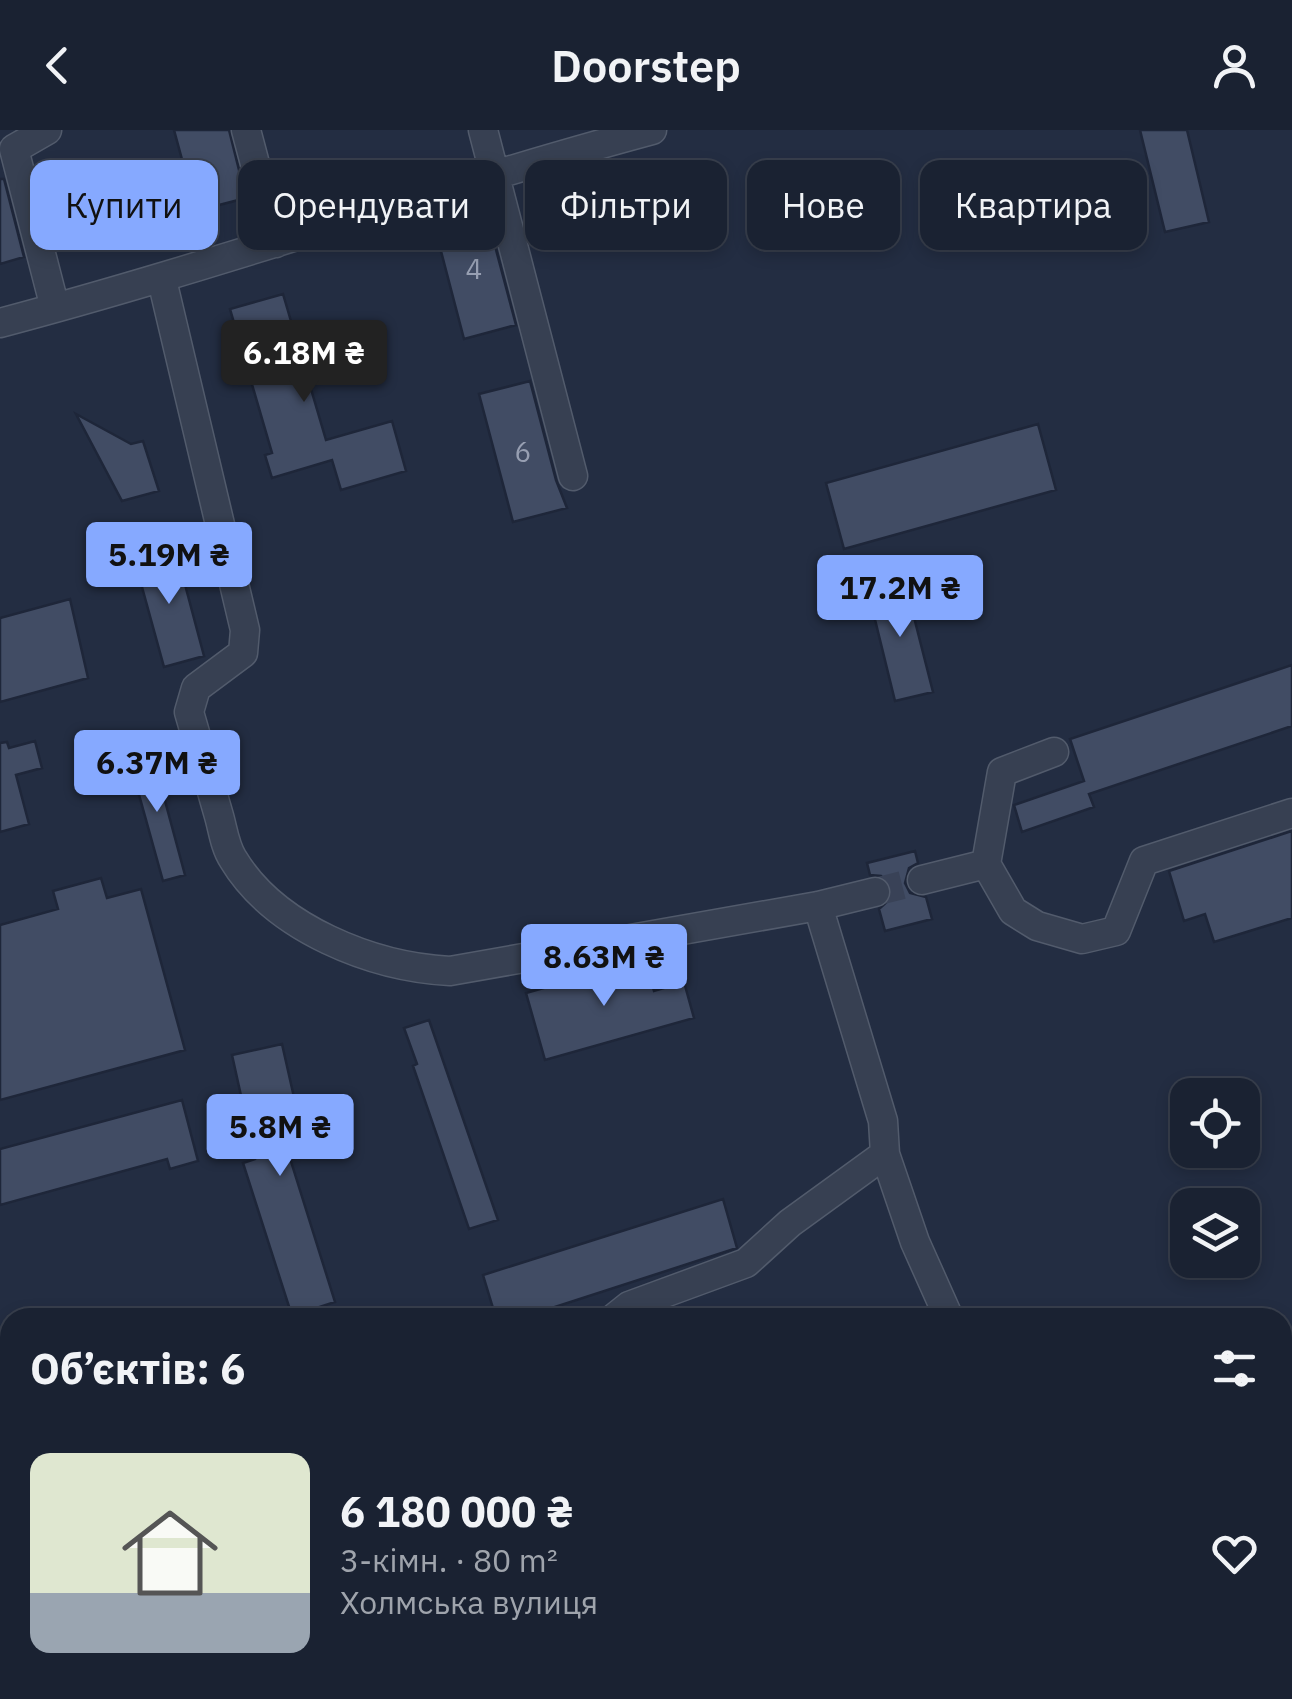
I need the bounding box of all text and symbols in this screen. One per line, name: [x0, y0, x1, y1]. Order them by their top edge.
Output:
text: Doorstep: [551, 36, 741, 94]
icon: back: [30, 38, 85, 93]
icon: person: [1207, 38, 1262, 93]
chip: Купити: [30, 160, 218, 250]
chip: Орендувати: [238, 160, 505, 250]
chip: Фільтри: [525, 160, 727, 250]
chip: Нове: [747, 160, 900, 250]
chip: Квартира: [920, 160, 1147, 250]
house number: 4: [466, 250, 482, 287]
pin: 6.18M ₴: [212, 320, 396, 405]
text: 6.18M ₴: [243, 331, 365, 373]
house number: 6: [515, 433, 531, 470]
pin: 5.19M ₴: [77, 522, 261, 607]
text: 5.19M ₴: [108, 533, 230, 575]
pin: 17.2M ₴: [808, 555, 992, 640]
text: 17.2M ₴: [839, 566, 961, 608]
pin: 6.37M ₴: [65, 730, 249, 815]
text: 6.37M ₴: [96, 741, 218, 783]
pin: 8.63M ₴: [512, 924, 696, 1009]
text: 8.63M ₴: [543, 935, 665, 977]
map controls: [1170, 1078, 1260, 1278]
button: locate: [1170, 1078, 1260, 1168]
pin: 5.8M ₴: [199, 1094, 361, 1179]
text: 5.8M ₴: [229, 1105, 331, 1147]
button: layers: [1170, 1188, 1260, 1278]
text: Об’єктів: 6: [30, 1341, 245, 1396]
icon: filters: [1207, 1341, 1262, 1396]
text: 6 180 000 ₴: [340, 1484, 573, 1539]
icon: home: [110, 1493, 230, 1613]
icon: heart: [1207, 1526, 1262, 1581]
text: 3-кімн. · 80 m²: [340, 1539, 558, 1581]
text: Холмська вулиця: [340, 1581, 598, 1623]

